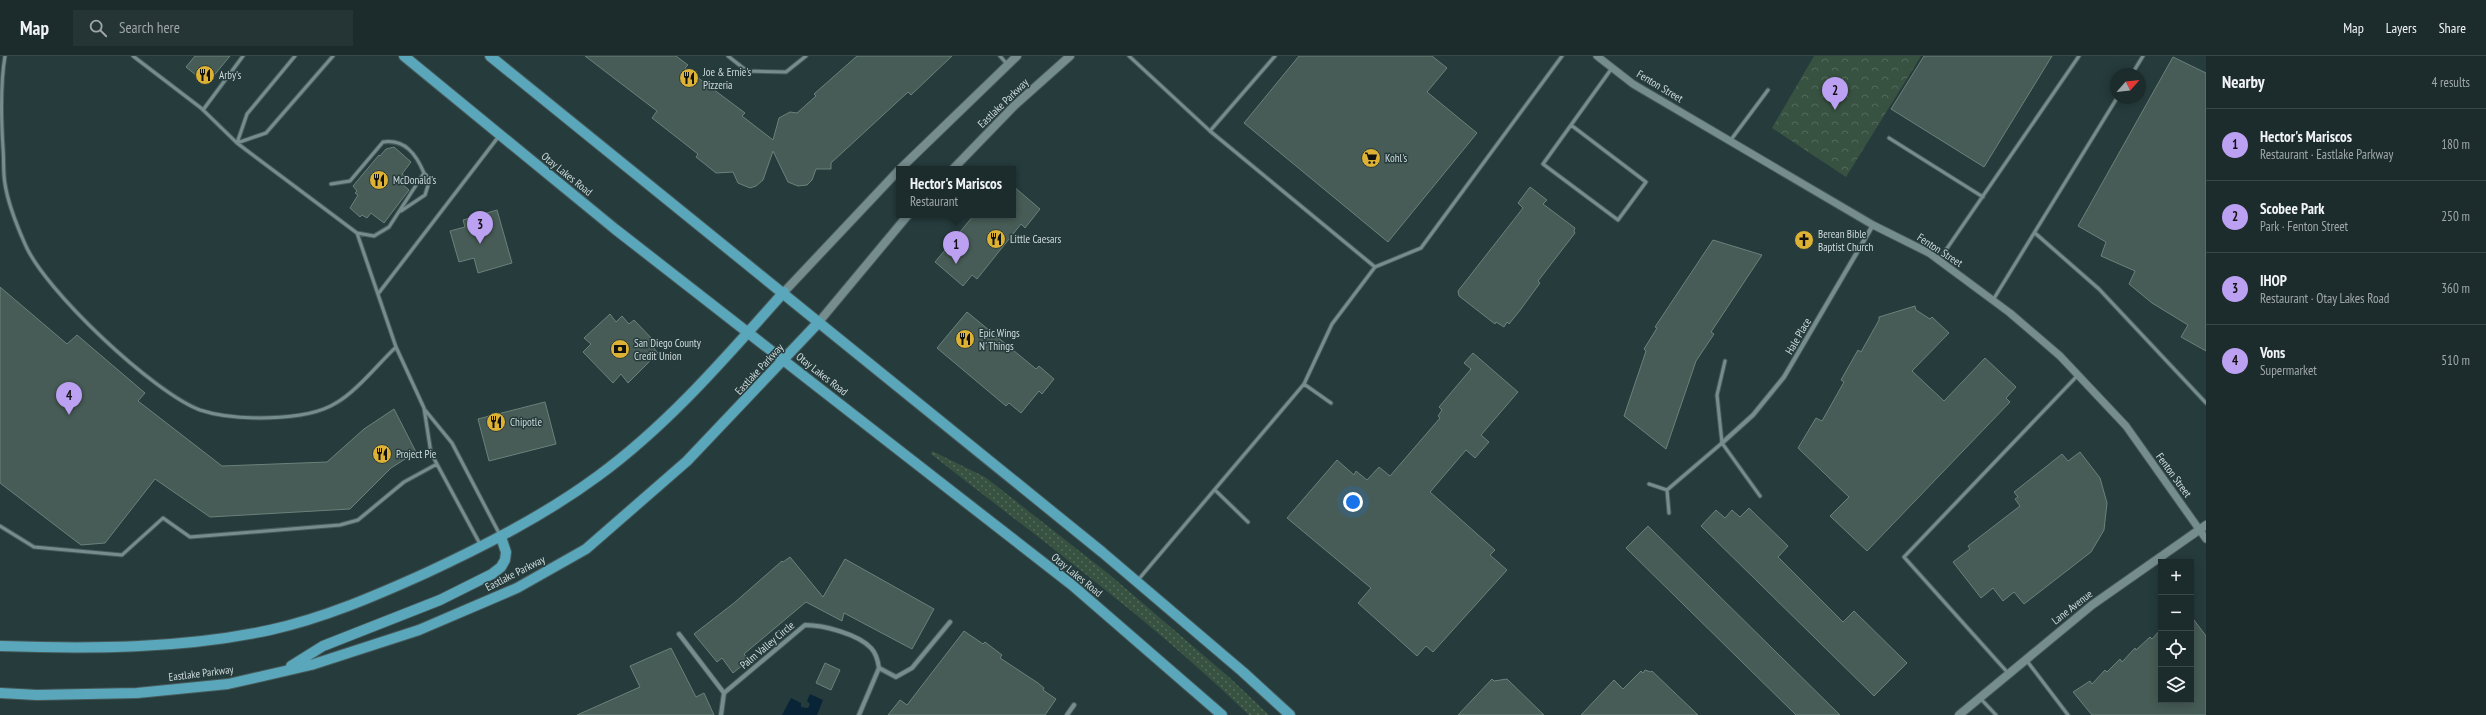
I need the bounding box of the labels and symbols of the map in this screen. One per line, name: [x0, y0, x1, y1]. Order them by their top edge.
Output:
restaurant icon: Arby's: [194, 64, 216, 86]
place label: Joe & Ernie's Pizzeria: [702, 65, 752, 92]
restaurant icon: Joe & Ernie's Pizzeria: [678, 67, 700, 89]
street label: Fenton Street: [1634, 67, 1686, 105]
place label: Arby's: [219, 68, 241, 82]
north arrow: [2110, 68, 2146, 104]
street label: Eastlake Parkway: [975, 75, 1032, 131]
pin: 2: [1822, 77, 1848, 110]
supermarket icon: Kohl's: [1360, 147, 1382, 169]
street label: Otay Lakes Road: [539, 149, 596, 199]
place label: Kohl's: [1385, 151, 1408, 165]
restaurant icon: McDonald's: [368, 169, 390, 191]
place label: McDonald's: [393, 173, 436, 187]
pin: 3: [467, 211, 493, 244]
place label: Berean Bible Baptist Church: [1818, 227, 1873, 254]
restaurant icon: Little Caesars: [985, 228, 1007, 250]
church icon: Berean Bible Baptist Church: [1793, 229, 1815, 251]
street label: Fenton Street: [1915, 230, 1965, 270]
pin: 1: [943, 231, 969, 264]
place label: Little Caesars: [1010, 232, 1061, 246]
street label: Hale Place: [1782, 315, 1814, 357]
place label: Epic Wings N' Things: [979, 326, 1020, 353]
restaurant icon: Epic Wings N' Things: [954, 328, 976, 350]
place label: San Diego County Credit Union: [634, 336, 702, 363]
bank icon: San Diego County Credit Union: [609, 338, 631, 360]
street label: Eastlake Parkway: [732, 340, 787, 398]
street label: Otay Lakes Road: [793, 349, 851, 399]
pin: 4: [56, 382, 82, 415]
restaurant icon: Chipotle: [485, 411, 507, 433]
place label: Chipotle: [510, 415, 542, 429]
restaurant icon: Project Pie: [371, 443, 393, 465]
place label: Project Pie: [396, 447, 437, 461]
street label: Fenton Street: [2153, 450, 2195, 500]
your location: [1343, 492, 1363, 512]
street label: Otay Lakes Road: [1049, 550, 1106, 600]
street label: Eastlake Parkway: [483, 552, 548, 594]
street label: Lane Avenue: [2049, 586, 2096, 627]
street label: Palm Valley Circle: [737, 618, 798, 672]
street label: Eastlake Parkway: [168, 662, 235, 684]

